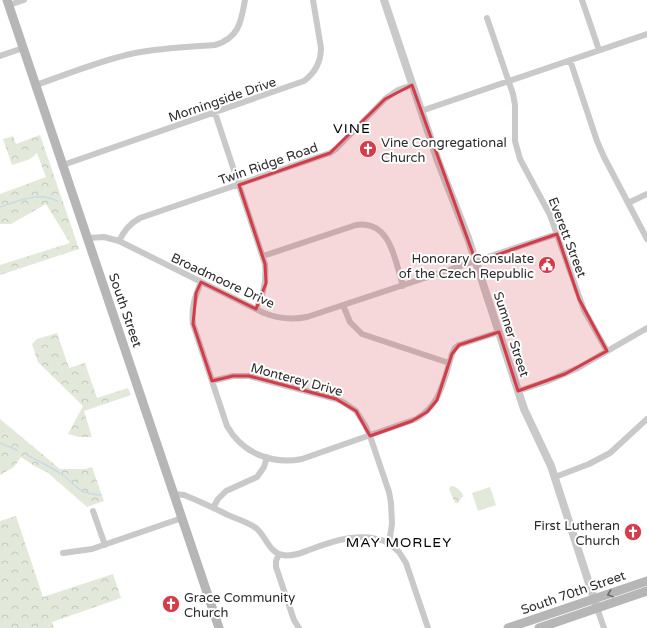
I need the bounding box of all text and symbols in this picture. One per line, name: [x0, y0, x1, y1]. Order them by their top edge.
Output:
street label: Morningside Drive: [166, 74, 278, 126]
district label: VINE: [333, 120, 371, 137]
place label: Vine Congregational Church: [381, 135, 507, 166]
street label: Twin Ridge Road: [216, 139, 320, 188]
church icon: Vine Congregational Church: [358, 139, 378, 159]
street label: Everett Street: [544, 195, 590, 280]
street label: Broadmoore Drive: [168, 250, 277, 312]
place label: Honorary Consulate of the Czech Republic: [399, 251, 534, 282]
public building icon: Honorary Consulate of the Czech Republic: [537, 255, 557, 275]
street label: South Street: [105, 271, 145, 349]
street label: Sumner Street: [490, 290, 532, 379]
street label: Monterey Drive: [249, 360, 345, 400]
place label: First Lutheran Church: [534, 518, 620, 549]
church icon: First Lutheran Church: [623, 522, 643, 542]
district label: MAY MORLEY: [346, 534, 452, 551]
street label: South 70th Street: [519, 567, 628, 618]
one-way arrow: [607, 589, 614, 598]
place label: Grace Community Church: [184, 590, 295, 621]
church icon: Grace Community Church: [161, 594, 181, 614]

